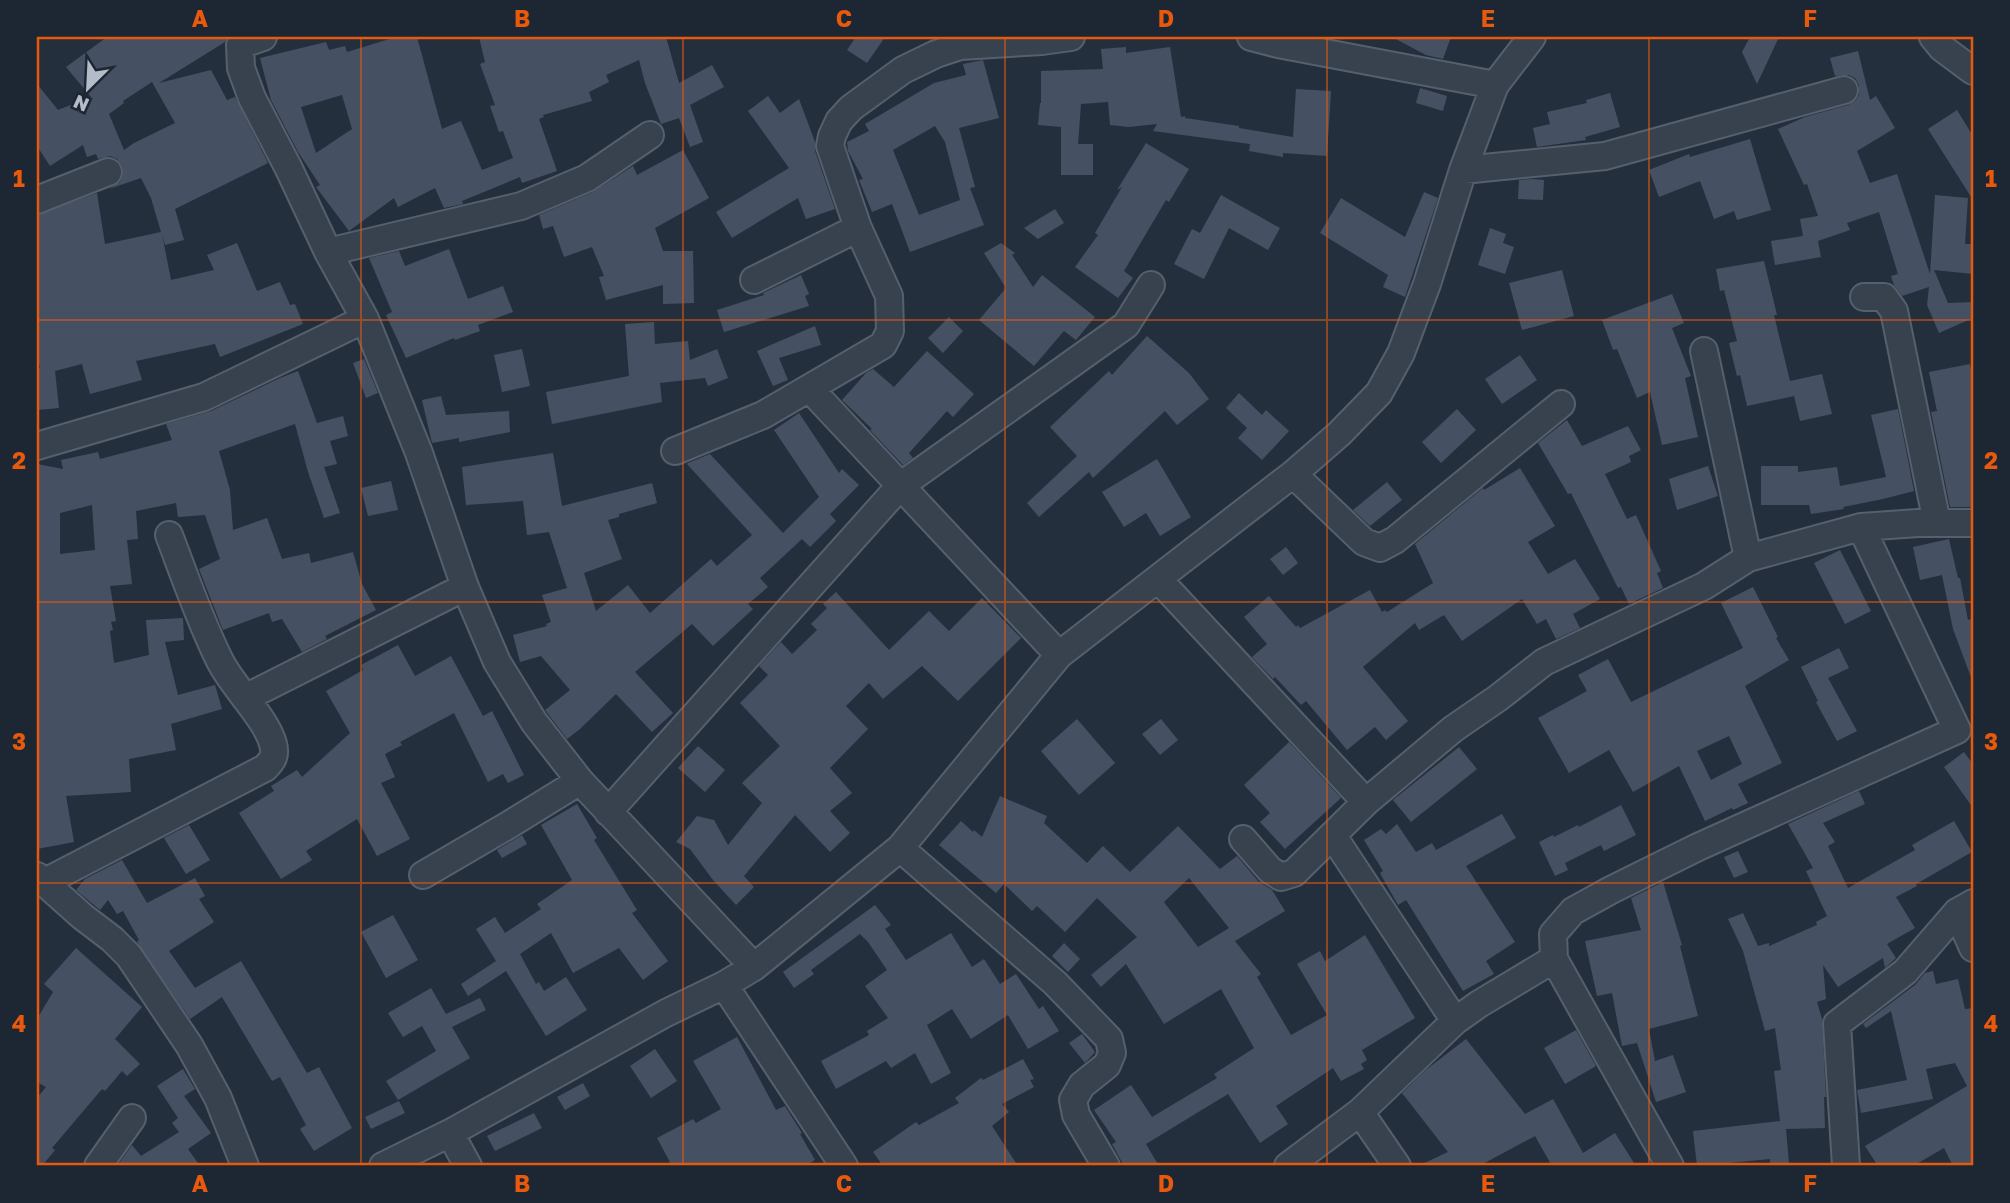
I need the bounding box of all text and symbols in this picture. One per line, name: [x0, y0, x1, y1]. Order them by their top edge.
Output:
text: A: [192, 4, 209, 32]
text: B: [514, 4, 530, 32]
text: C: [836, 4, 852, 32]
text: D: [1158, 4, 1174, 32]
text: E: [1481, 4, 1495, 32]
text: F: [1803, 4, 1817, 32]
north arrow: [52, 52, 122, 122]
text: N: [70, 91, 92, 117]
text: 1: [13, 164, 25, 192]
text: 1: [1985, 164, 1997, 192]
text: 2: [12, 446, 26, 474]
text: 2: [1984, 446, 1998, 474]
text: 3: [12, 727, 26, 755]
text: 3: [1984, 727, 1998, 755]
text: 4: [12, 1009, 26, 1037]
text: 4: [1984, 1009, 1998, 1037]
text: A: [192, 1169, 209, 1197]
text: B: [514, 1169, 530, 1197]
text: C: [836, 1169, 852, 1197]
text: D: [1158, 1169, 1174, 1197]
text: E: [1481, 1169, 1495, 1197]
text: F: [1803, 1169, 1817, 1197]

